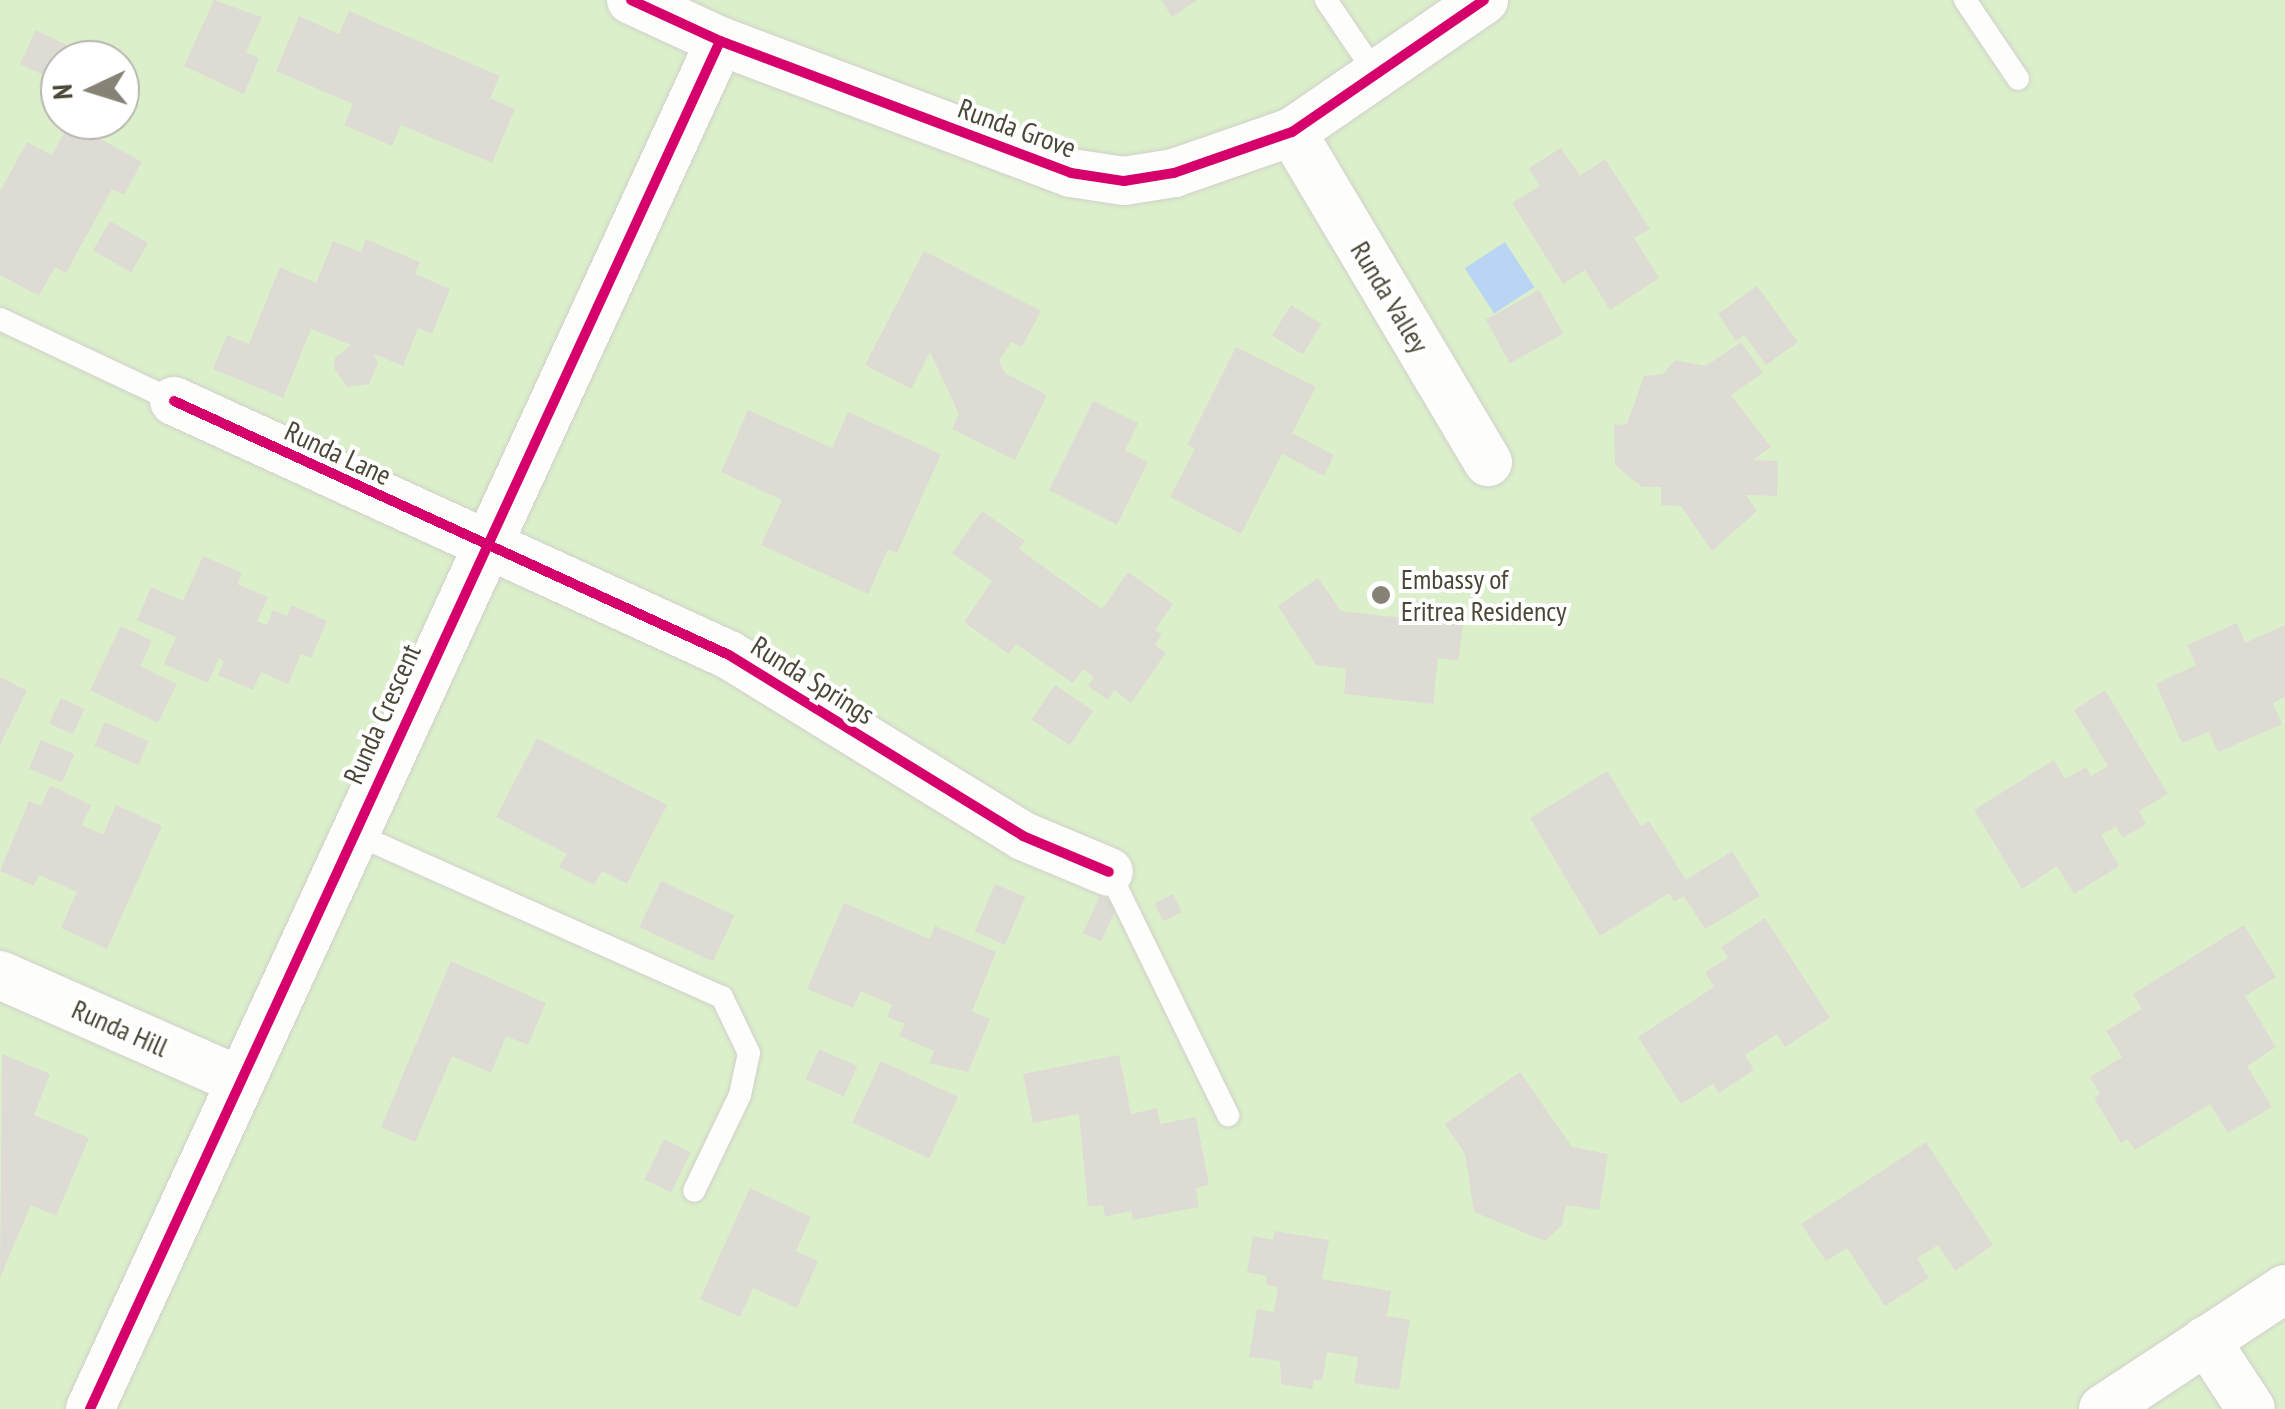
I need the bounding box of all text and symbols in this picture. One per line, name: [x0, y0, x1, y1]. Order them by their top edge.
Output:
north arrow: [40, 40, 140, 140]
text: N: [43, 83, 81, 101]
street label: Runda Grove: [954, 91, 1080, 165]
street label: Runda Valley: [1343, 235, 1437, 359]
street label: Runda Lane: [279, 414, 397, 492]
place label: Embassy of Eritrea Residency: [1401, 562, 1566, 628]
marker: Embassy of Eritrea Residency: [1370, 584, 1392, 606]
street label: Runda Springs: [745, 629, 881, 731]
street label: Runda Crescent: [336, 639, 428, 789]
street label: Runda Hill: [67, 992, 173, 1064]

